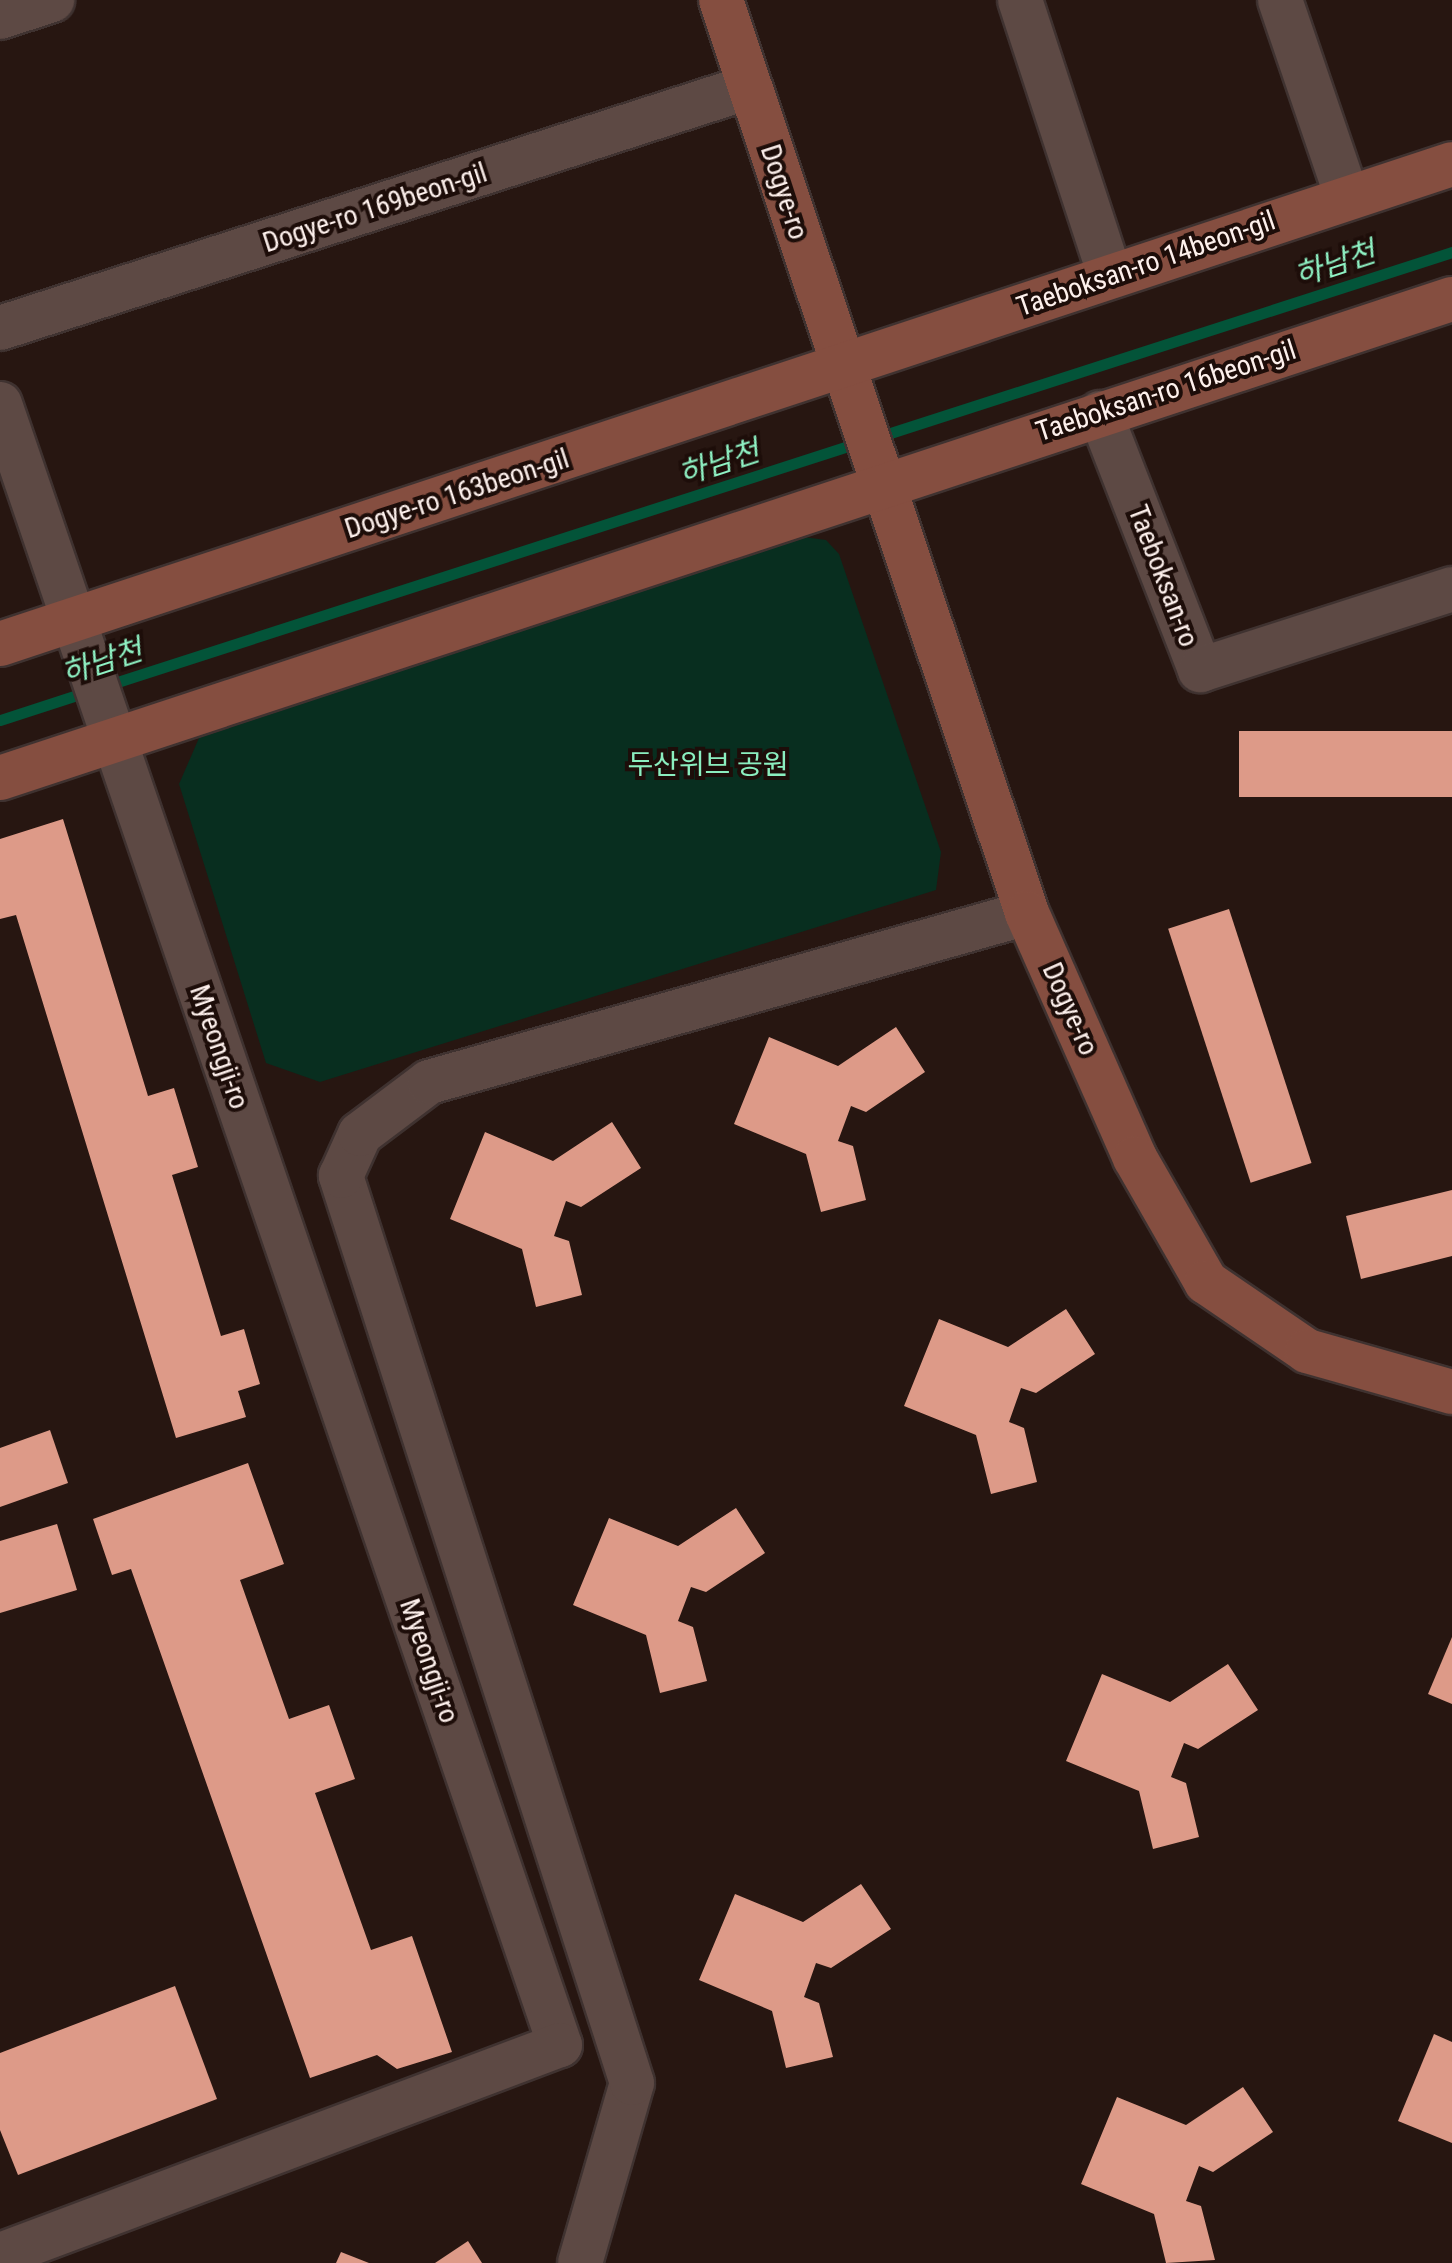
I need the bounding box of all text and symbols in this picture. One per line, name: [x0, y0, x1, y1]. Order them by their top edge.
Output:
street label: Dogye-ro: [753, 140, 815, 244]
street label: Dogye-ro 169beon-gil: [259, 156, 491, 260]
street label: Taeboksan-ro 14beon-gil: [1012, 204, 1280, 324]
water label: 하남천: [1290, 234, 1380, 294]
street label: Taeboksan-ro 16beon-gil: [1032, 333, 1300, 449]
water label: 하남천: [674, 433, 764, 493]
street label: Dogye-ro 163beon-gil: [341, 442, 573, 546]
street label: Taeboksan-ro: [1121, 500, 1205, 652]
water label: 하남천: [57, 632, 147, 692]
park label: 두산위브 공원: [628, 748, 788, 782]
street label: Dogye-ro: [1035, 958, 1105, 1060]
street label: Myeongji-ro: [182, 980, 256, 1114]
street label: Myeongji-ro: [392, 1594, 466, 1728]

